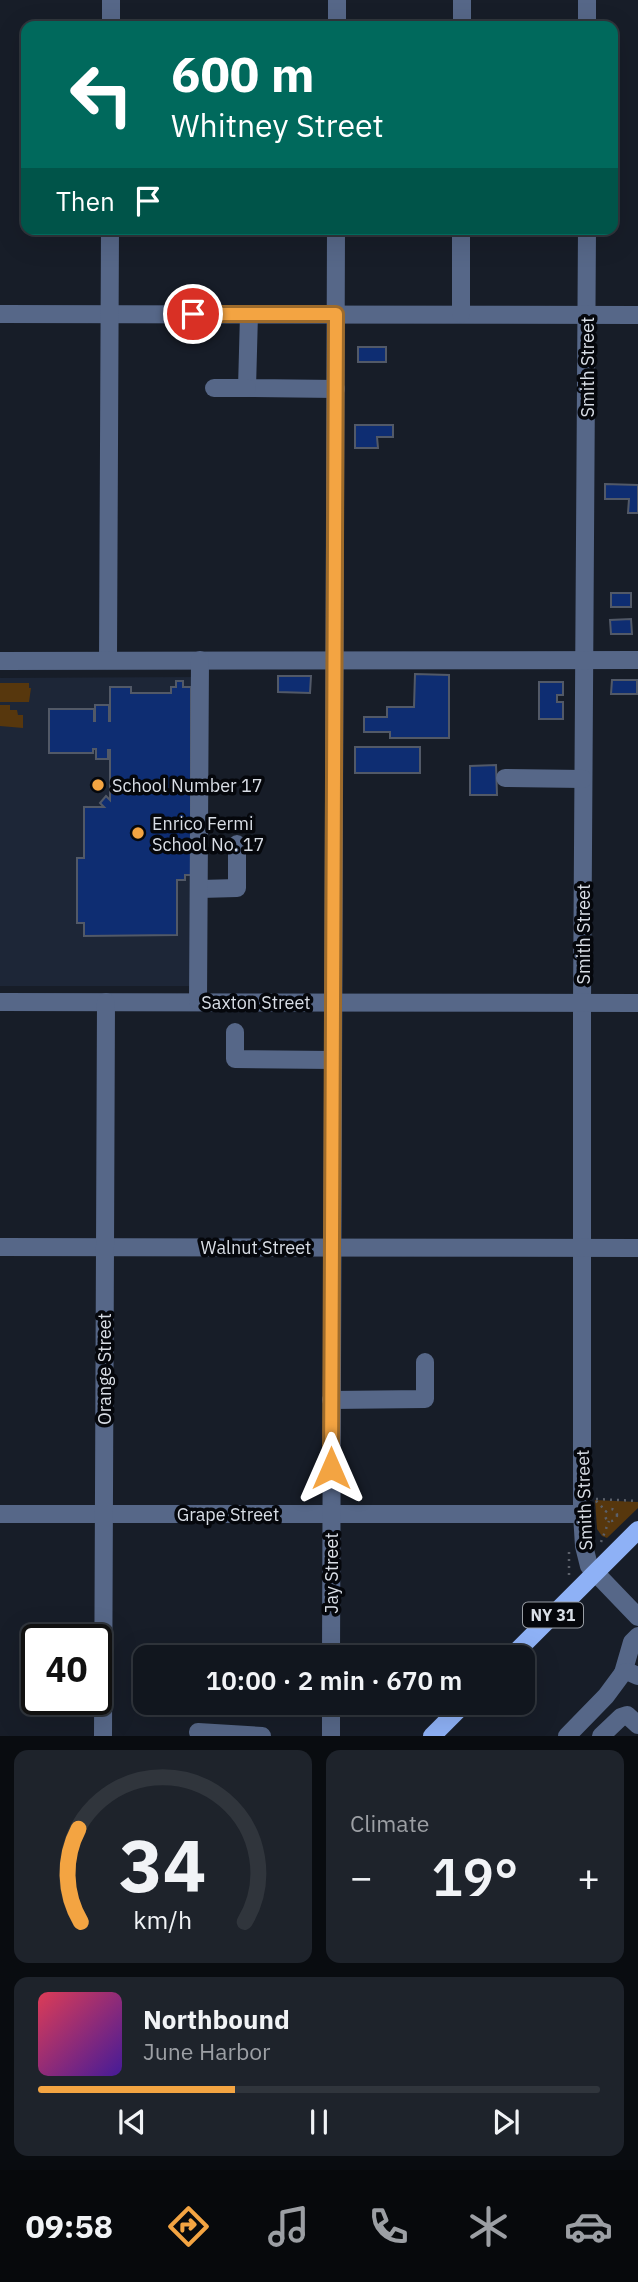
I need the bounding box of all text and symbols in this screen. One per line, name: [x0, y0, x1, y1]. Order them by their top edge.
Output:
text: 600 m: [171, 42, 315, 105]
icon: left: [56, 49, 147, 140]
text: Whitney Street: [171, 104, 384, 146]
icon: arrive: [129, 182, 167, 220]
text: Then: [56, 184, 115, 218]
pin: [163, 284, 223, 344]
icon: arrive: [174, 295, 212, 333]
street label: Smith Street: [576, 317, 599, 417]
place label: School Number 17: [112, 774, 262, 797]
marker: School Number 17: [90, 777, 106, 793]
place label: Enrico Fermi School No. 17: [152, 812, 264, 856]
marker: Enrico Fermi School No. 17: [130, 825, 146, 841]
street label: Smith Street: [572, 884, 595, 984]
street label: Saxton Street: [201, 991, 311, 1014]
street label: Walnut Street: [201, 1236, 311, 1259]
street label: Orange Street: [93, 1313, 116, 1425]
position arrow: [294, 1431, 368, 1505]
street label: Smith Street: [571, 1449, 597, 1551]
street label: Grape Street: [177, 1503, 279, 1526]
street label: Jay Street: [320, 1532, 343, 1614]
road number: NY 31: [523, 1602, 583, 1628]
speed limit sign: 40: [21, 1624, 112, 1715]
text: 10:00 · 2 min · 670 m: [206, 1663, 462, 1697]
text: Climate: [350, 1808, 429, 1838]
text: 34: [119, 1818, 207, 1913]
text: 19°: [432, 1843, 518, 1910]
text: −: [350, 1852, 373, 1901]
text: +: [577, 1852, 600, 1901]
text: km/h: [134, 1903, 192, 1936]
text: Northbound: [143, 2002, 290, 2036]
text: June Harbor: [143, 2036, 271, 2066]
icon: previous: [113, 2103, 151, 2141]
icon: pause: [300, 2103, 338, 2141]
icon: next: [487, 2103, 525, 2141]
icon: directions: [164, 2202, 213, 2251]
icon: music: [264, 2202, 313, 2251]
icon: phone: [364, 2202, 413, 2251]
icon: climate: [464, 2202, 513, 2251]
icon: car: [564, 2202, 613, 2251]
text: 09:58: [25, 2205, 113, 2247]

